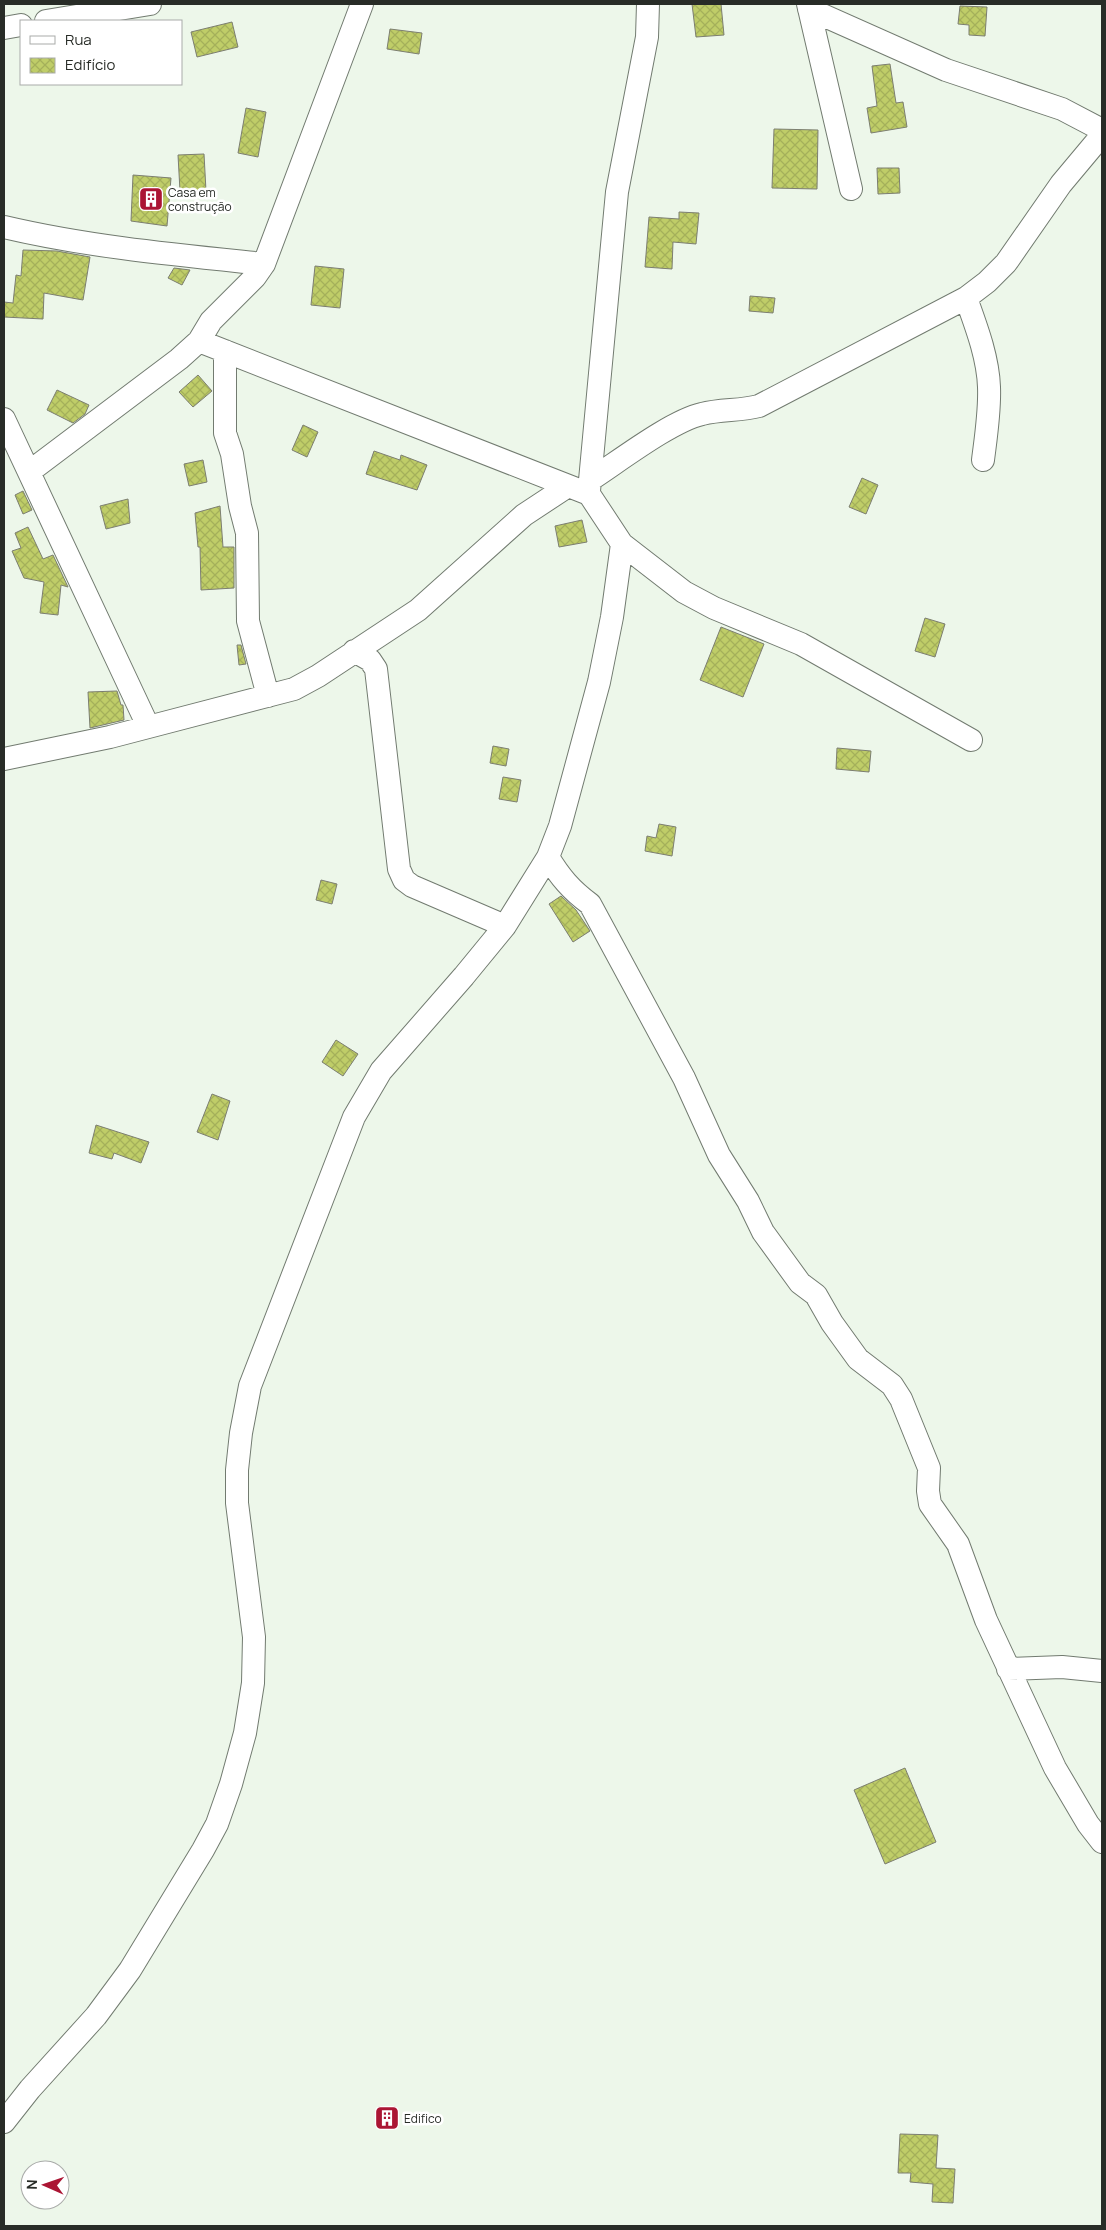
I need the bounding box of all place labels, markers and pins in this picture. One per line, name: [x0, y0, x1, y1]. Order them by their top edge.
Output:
place label: Casa em construção: [168, 184, 232, 215]
building icon: Casa em construção: [138, 186, 164, 212]
building icon: Edifico: [374, 2105, 400, 2131]
place label: Edifico: [404, 2110, 442, 2127]

